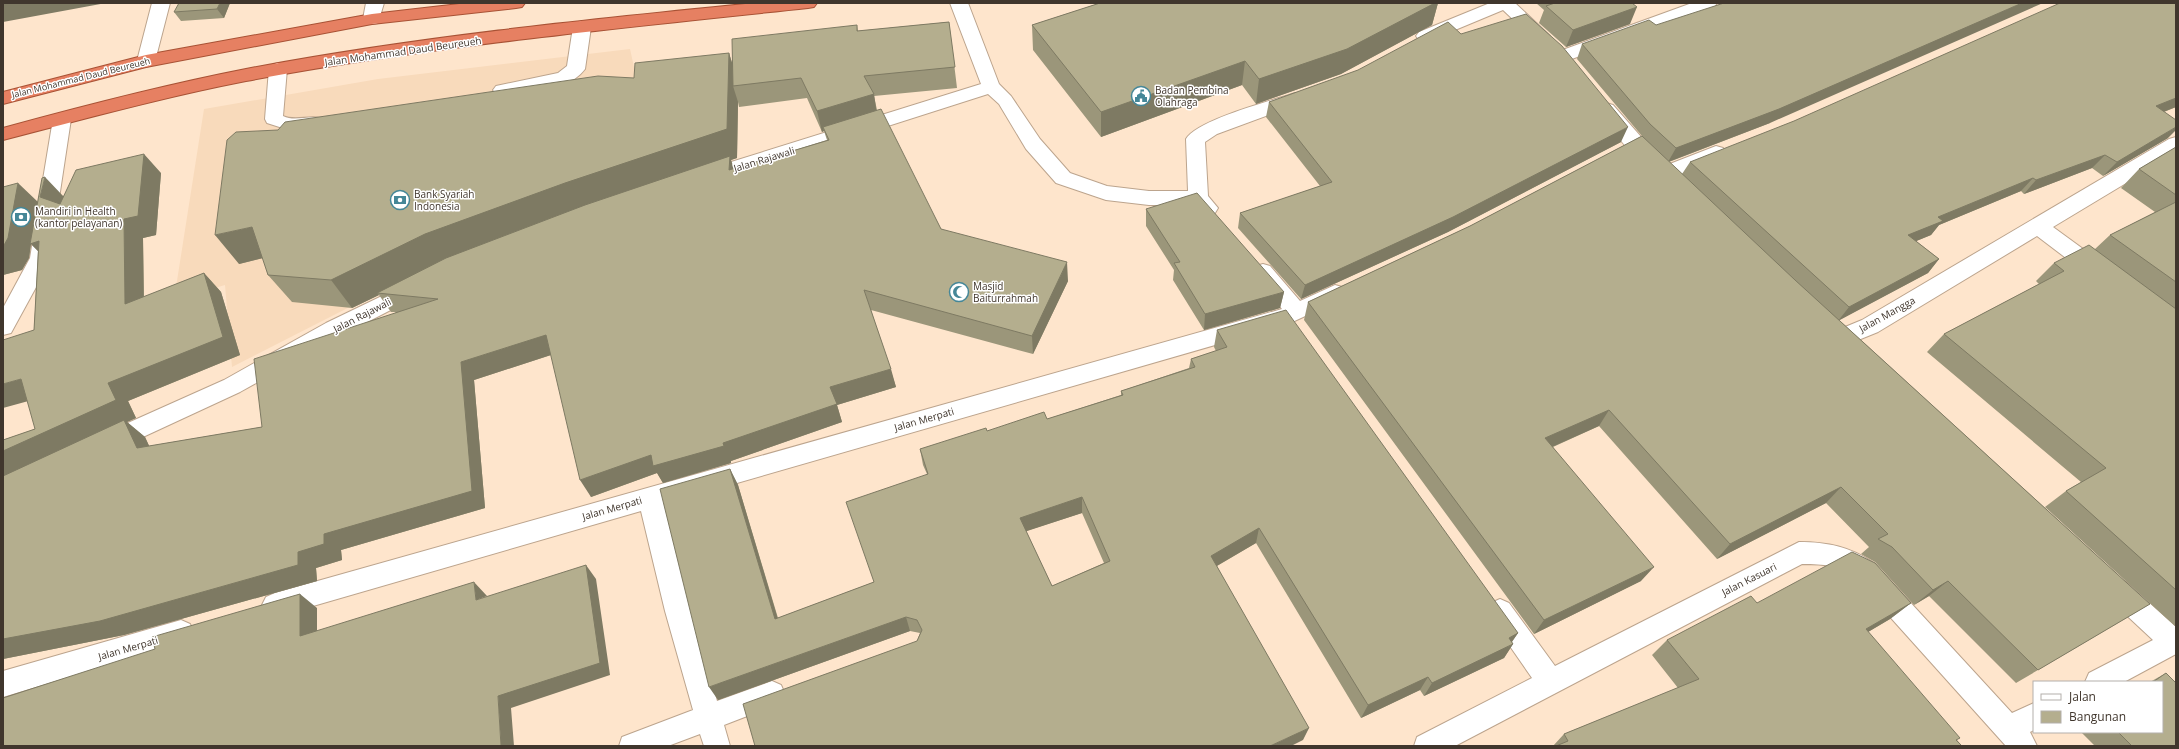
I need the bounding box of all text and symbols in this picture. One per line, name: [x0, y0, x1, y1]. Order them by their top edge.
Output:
street label: Jalan Mohammad Daud Beureueh: [323, 33, 482, 69]
street label: Jalan Mohammad Daud Beureueh: [9, 54, 151, 101]
place label: Badan Pembina Olahraga: [1155, 83, 1229, 109]
public building icon: Badan Pembina Olahraga: [1130, 85, 1152, 107]
street label: Jalan Rajawali: [731, 143, 796, 175]
place label: Bank Syariah Indonesia: [414, 187, 474, 213]
bank icon: Bank Syariah Indonesia: [389, 189, 411, 211]
place label: Mandiri in Health (kantor pelayanan): [35, 204, 122, 230]
bank icon: Mandiri in Health (kantor pelayanan): [10, 206, 32, 228]
place label: Masjid Baiturrahmah: [973, 279, 1038, 305]
mosque icon: Masjid Baiturrahmah: [948, 281, 970, 303]
street label: Jalan Mangga: [1856, 293, 1918, 336]
street label: Jalan Rajawali: [330, 294, 393, 336]
street label: Jalan Merpati: [892, 404, 955, 434]
street label: Jalan Merpati: [580, 493, 643, 523]
street label: Jalan Kasuari: [1718, 559, 1779, 599]
street label: Jalan Merpati: [96, 633, 159, 663]
legend: [2033, 681, 2163, 733]
text: Jalan: [2068, 688, 2096, 705]
text: Bangunan: [2069, 708, 2126, 725]

